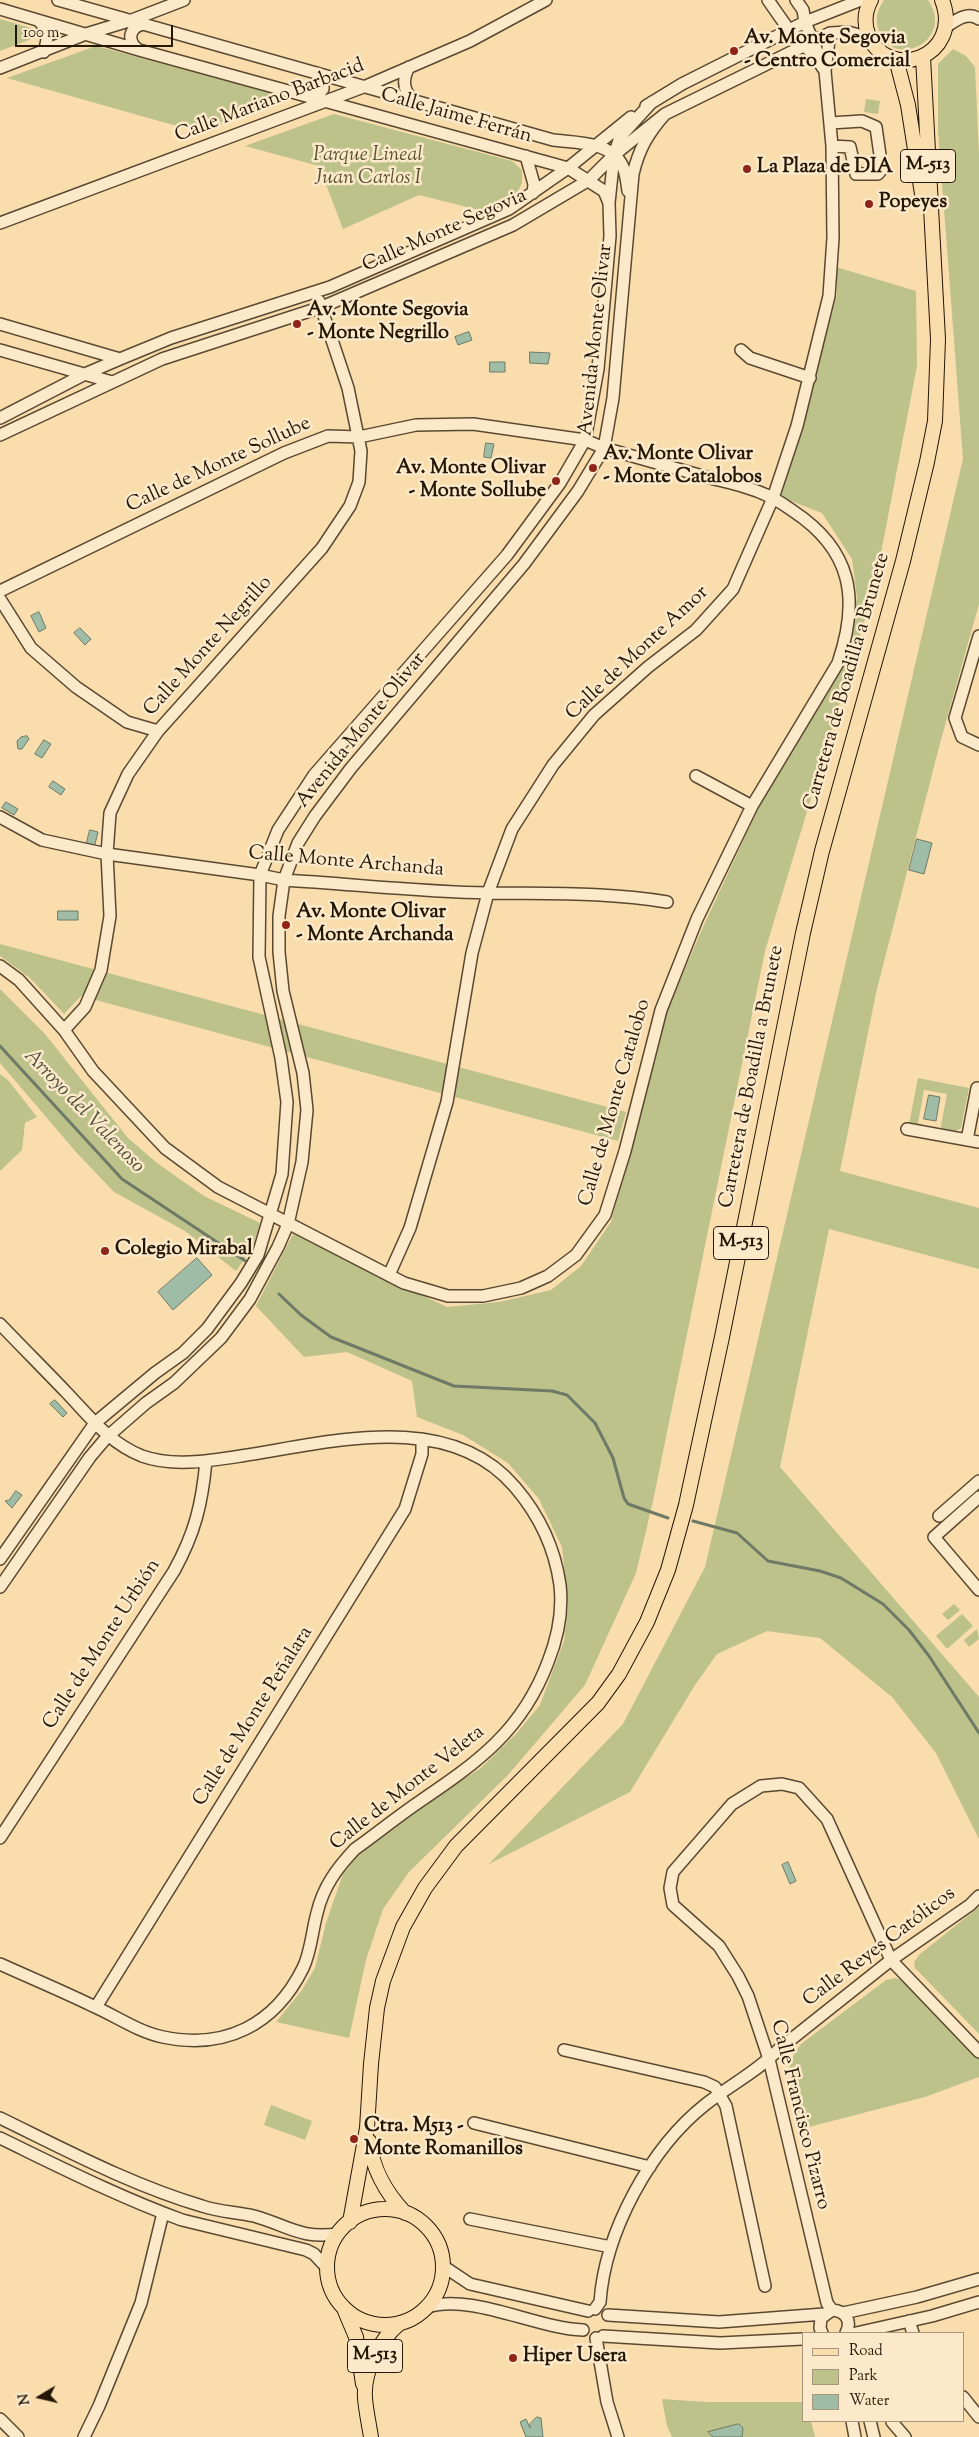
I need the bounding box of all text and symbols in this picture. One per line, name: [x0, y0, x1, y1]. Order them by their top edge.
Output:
scale bar: [18, 15, 175, 47]
text: 100 m: [23, 23, 59, 44]
place label: Av. Monte Segovia - Centro Comercial: [744, 28, 910, 75]
marker: Av. Monte Segovia - Centro Comercial: [728, 45, 740, 57]
street label: Calle Mariano Barbacid: [172, 55, 368, 149]
street label: Calle Jaime Ferrán: [378, 84, 534, 150]
park label: Parque Lineal Juan Carlos I: [313, 145, 423, 192]
road number: M-513: [900, 150, 956, 182]
place label: La Plaza de DIA: [757, 157, 893, 181]
marker: La Plaza de DIA: [741, 163, 753, 175]
street label: Calle Monte Segovia: [359, 185, 531, 279]
place label: Popeyes: [879, 192, 947, 216]
marker: Popeyes: [863, 198, 875, 210]
street label: Avenida Monte Olivar: [575, 243, 619, 437]
place label: Av. Monte Segovia - Monte Negrillo: [307, 300, 469, 347]
marker: Av. Monte Segovia - Monte Negrillo: [291, 318, 303, 330]
street label: Calle de Monte Sollube: [123, 413, 315, 519]
place label: Av. Monte Olivar - Monte Catalobos: [603, 444, 762, 491]
place label: Av. Monte Olivar - Monte Sollube: [396, 458, 546, 505]
marker: Av. Monte Olivar - Monte Catalobos: [587, 462, 599, 474]
marker: Av. Monte Olivar - Monte Sollube: [550, 475, 562, 487]
street label: Carretera de Boadilla a Brunete: [800, 550, 896, 814]
street label: Calle Monte Negrillo: [140, 572, 278, 722]
street label: Calle de Monte Amor: [562, 582, 714, 726]
street label: Avenida Monte Olivar: [292, 649, 432, 813]
street label: Calle Monte Archanda: [247, 843, 445, 883]
place label: Av. Monte Olivar - Monte Archanda: [296, 902, 453, 949]
marker: Av. Monte Olivar - Monte Archanda: [280, 919, 292, 931]
street label: Carretera de Boadilla a Brunete: [716, 944, 790, 1210]
street label: Calle de Monte Catalobo: [575, 997, 657, 1209]
water label: Arroyo del Valenoso: [17, 1045, 149, 1179]
road number: M-513: [714, 1226, 768, 1260]
place label: Colegio Mirabal: [115, 1239, 253, 1263]
marker: Colegio Mirabal: [99, 1245, 111, 1257]
street label: Calle de Monte Urbión: [39, 1555, 167, 1735]
street label: Calle de Monte Peñalara: [189, 1623, 319, 1811]
street label: Calle de Monte Veleta: [326, 1721, 490, 1857]
street label: Calle Reyes Católicos: [799, 1883, 961, 2013]
street label: Calle Francisco Pizarro: [764, 2018, 834, 2212]
place label: Ctra. M513 - Monte Romanillos: [364, 2116, 523, 2163]
marker: Ctra. M513 - Monte Romanillos: [348, 2133, 360, 2145]
legend: [802, 2332, 964, 2422]
road number: M-513: [348, 2340, 402, 2372]
text: Road: [849, 2341, 883, 2362]
place label: Hiper Usera: [523, 2346, 627, 2370]
marker: Hiper Usera: [507, 2352, 519, 2364]
text: Park: [849, 2366, 878, 2387]
north arrow: [15, 2372, 65, 2422]
text: Water: [849, 2391, 889, 2412]
text: N: [14, 2392, 36, 2406]

